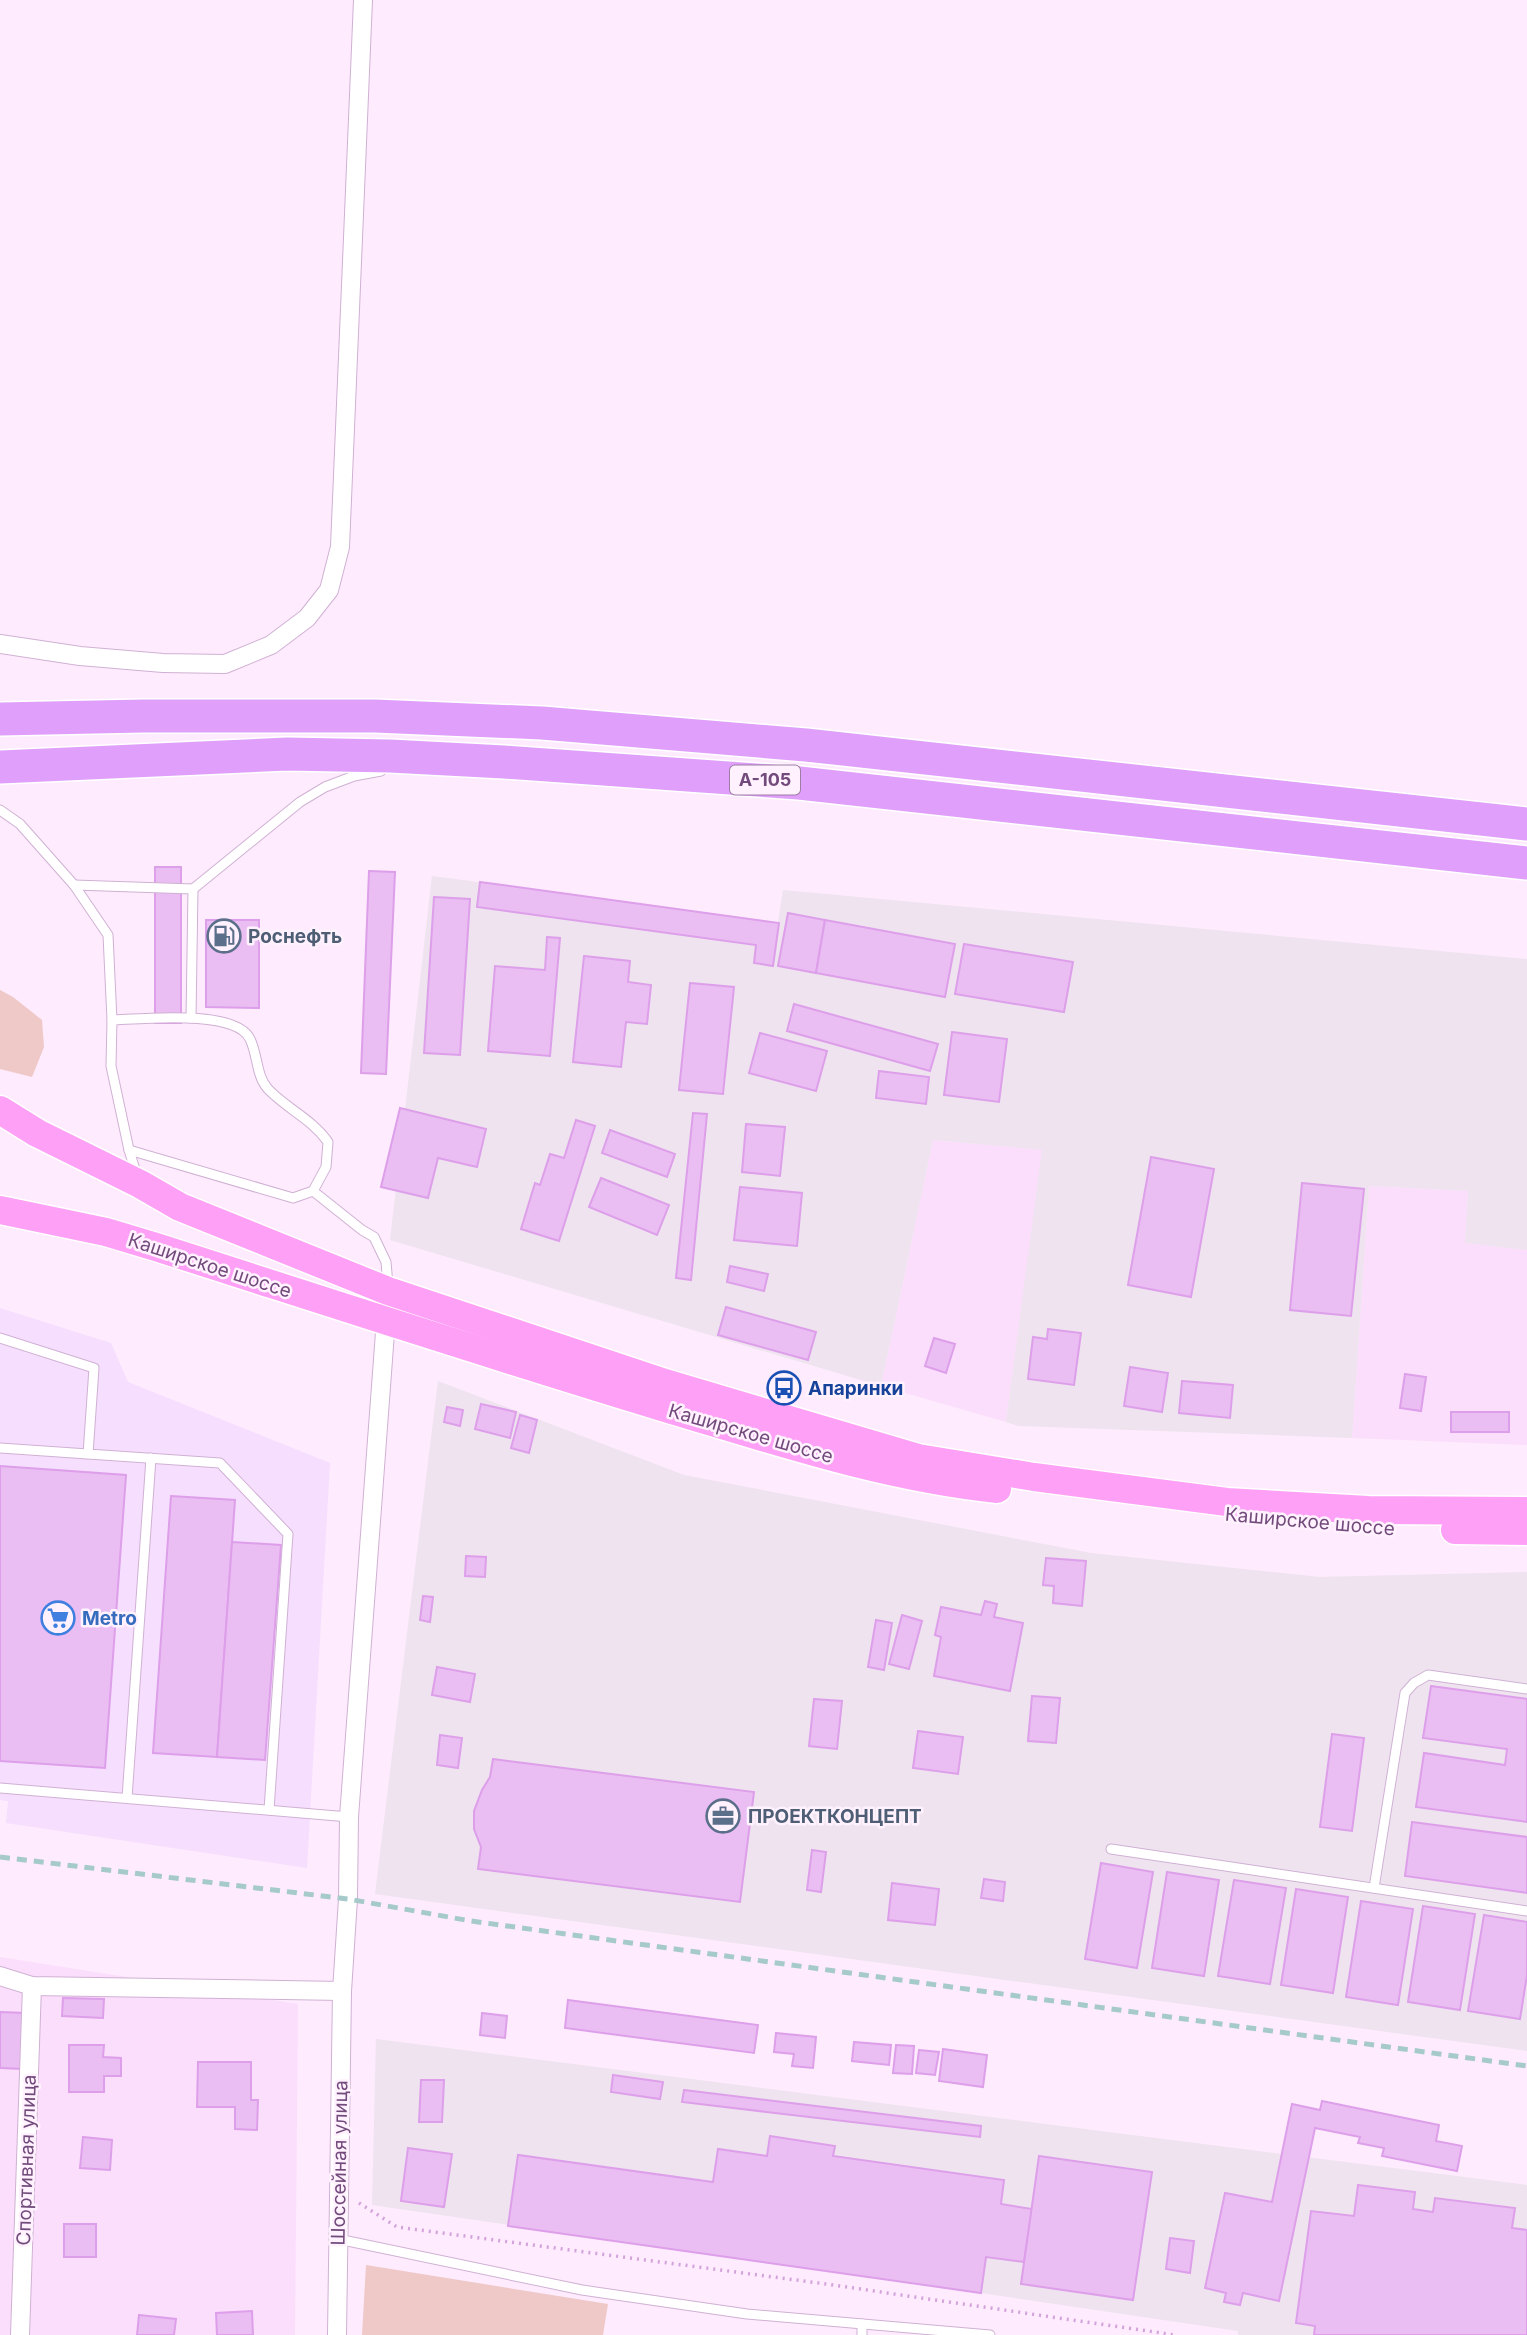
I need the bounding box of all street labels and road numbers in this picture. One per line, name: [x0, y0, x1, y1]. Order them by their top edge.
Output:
road number: А-105: [730, 766, 800, 794]
street label: Каширское шоссе: [125, 1228, 294, 1303]
street label: Каширское шоссе: [666, 1399, 836, 1468]
street label: Каширское шоссе: [1224, 1503, 1396, 1540]
street label: Спортивная улица: [12, 2074, 41, 2246]
street label: Шоссейная улица: [327, 2080, 352, 2246]

